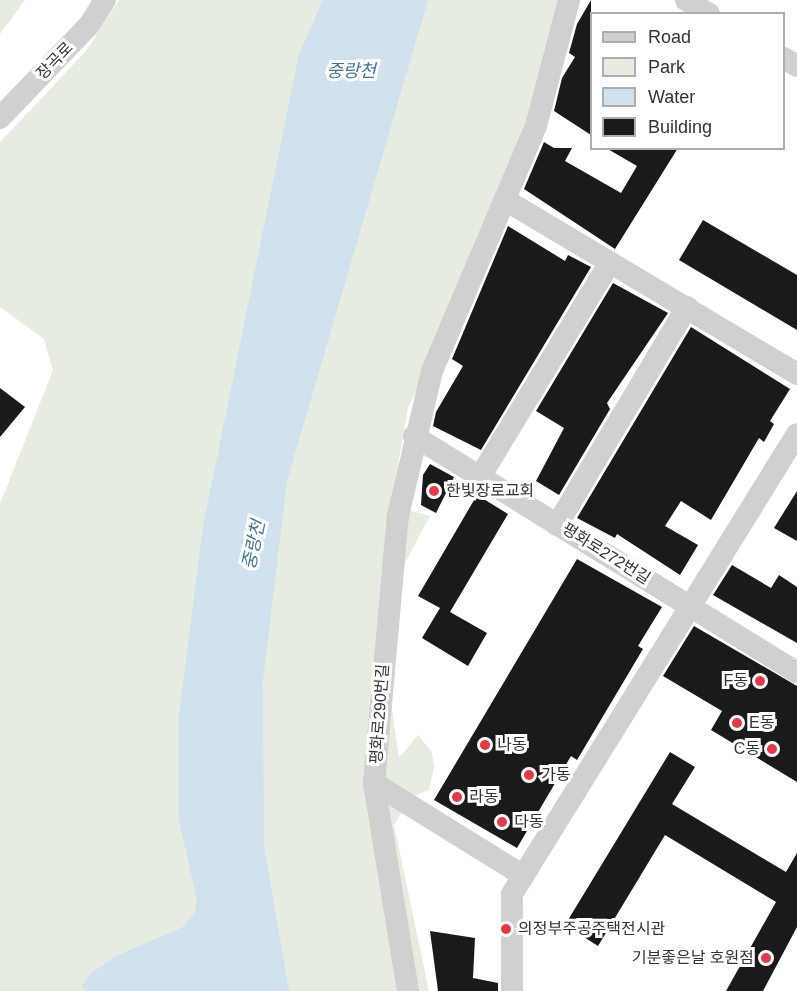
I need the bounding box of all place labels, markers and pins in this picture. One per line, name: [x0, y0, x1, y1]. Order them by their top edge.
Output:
place label: 한빛장로교회: [446, 481, 534, 501]
marker: 한빛장로교회: [427, 484, 441, 498]
place label: F동: [724, 671, 748, 691]
marker: F동: [753, 674, 767, 688]
place label: E동: [749, 713, 774, 733]
marker: E동: [730, 716, 744, 730]
place label: 나동: [497, 735, 526, 755]
marker: 나동: [478, 738, 492, 752]
place label: C동: [734, 739, 760, 759]
marker: C동: [765, 742, 779, 756]
place label: 가동: [541, 765, 570, 785]
marker: 가동: [522, 768, 536, 782]
place label: 라동: [469, 787, 498, 807]
marker: 라동: [450, 790, 464, 804]
place label: 다동: [514, 812, 543, 832]
marker: 다동: [495, 815, 509, 829]
place label: 의정부주공주택전시관: [518, 919, 665, 939]
marker: 의정부주공주택전시관: [499, 922, 513, 936]
place label: 기분좋은날 호원점: [632, 948, 754, 968]
marker: 기분좋은날 호원점: [759, 951, 773, 965]

